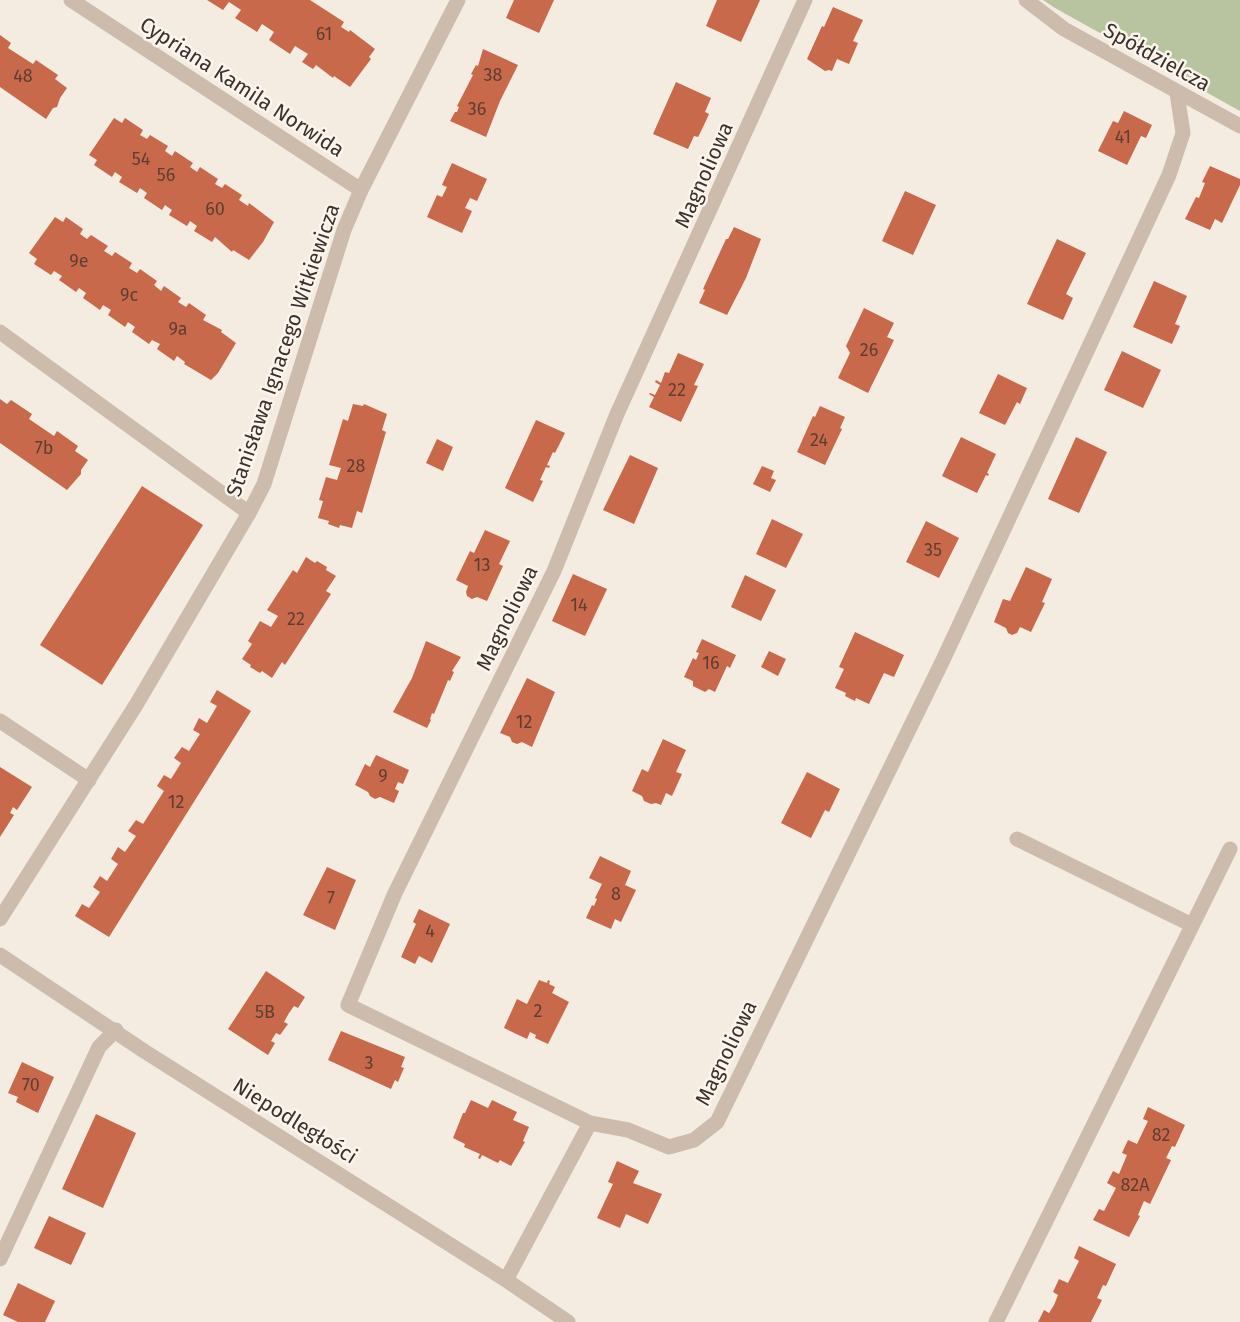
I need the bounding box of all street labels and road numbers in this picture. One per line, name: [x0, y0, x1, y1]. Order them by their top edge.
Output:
street label: Cypriana Kamila Norwida: [135, 11, 349, 163]
street label: Spółdzielcza: [1099, 17, 1215, 97]
street label: Magnoliowa: [669, 118, 739, 232]
street label: Stanisława Ignacego Witkiewicza: [221, 200, 345, 500]
street label: Magnoliowa: [470, 561, 544, 675]
street label: Magnoliowa: [689, 996, 763, 1110]
street label: Niepodległości: [228, 1072, 362, 1170]

